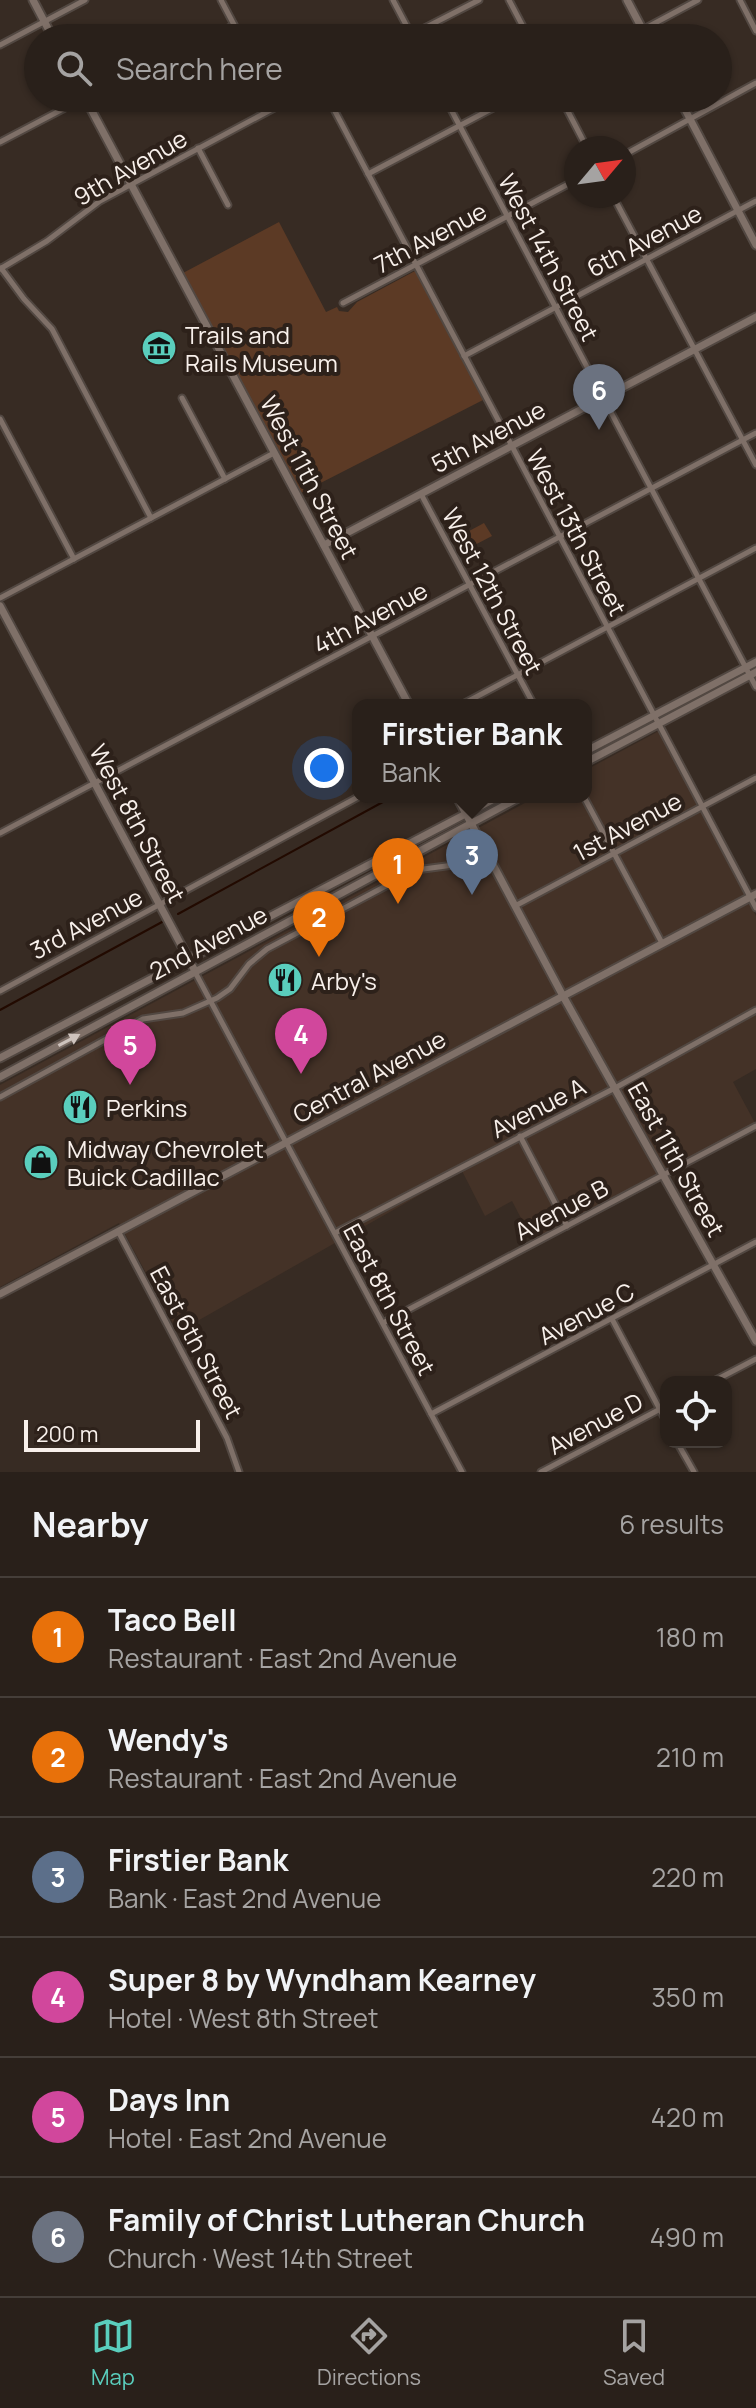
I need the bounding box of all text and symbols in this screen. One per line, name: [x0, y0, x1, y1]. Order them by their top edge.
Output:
search box: [24, 24, 732, 112]
icon: search: [52, 46, 96, 90]
text: Search here: [116, 48, 283, 89]
street label: 9th Avenue: [67, 121, 193, 213]
north arrow: [564, 136, 636, 208]
street label: West 14th Street: [491, 168, 607, 346]
street label: 7th Avenue: [368, 194, 492, 280]
street label: 6th Avenue: [581, 196, 707, 284]
place label: Trails and Rails Museum: [185, 318, 338, 379]
museum icon: Trails and Rails Museum: [140, 329, 178, 367]
pin: 6: [573, 364, 625, 430]
street label: West 11th Street: [253, 390, 367, 564]
street label: 5th Avenue: [425, 392, 551, 480]
street label: West 13th Street: [519, 443, 635, 621]
street label: West 12th Street: [435, 502, 551, 680]
street label: 4th Avenue: [307, 573, 433, 661]
popup: [352, 699, 592, 803]
text: Firstier Bank: [382, 713, 562, 754]
street label: West 8th Street: [82, 738, 194, 908]
your location: [304, 748, 344, 788]
text: Bank: [382, 754, 441, 790]
street label: 1st Avenue: [567, 784, 687, 868]
pin: 3: [446, 829, 498, 895]
pin: 1: [372, 838, 424, 904]
street label: 3rd Avenue: [24, 880, 148, 966]
pin: 2: [293, 891, 345, 957]
street label: 2nd Avenue: [143, 897, 273, 987]
restaurant icon: Arby's: [266, 961, 304, 999]
place label: Arby's: [311, 964, 377, 997]
pin: 4: [275, 1008, 327, 1074]
pin: 5: [104, 1019, 156, 1085]
street label: Central Avenue: [287, 1022, 451, 1130]
one-way arrow: [58, 1034, 80, 1048]
street label: Avenue A: [485, 1069, 591, 1145]
street label: East 11th Street: [621, 1076, 733, 1242]
restaurant icon: Perkins: [61, 1088, 99, 1126]
place label: Perkins: [106, 1091, 187, 1124]
place label: Midway Chevrolet Buick Cadillac: [67, 1132, 264, 1193]
shop icon: Midway Chevrolet Buick Cadillac: [22, 1143, 60, 1181]
street label: Avenue B: [508, 1171, 614, 1247]
street label: East 8th Street: [336, 1217, 444, 1381]
street label: East 6th Street: [143, 1260, 251, 1424]
street label: Avenue C: [532, 1274, 640, 1352]
map controls: [660, 1376, 732, 1448]
button: locate: [660, 1376, 732, 1448]
street label: Avenue D: [542, 1384, 648, 1462]
scale bar: [24, 1416, 200, 1452]
text: 200 m: [36, 1419, 98, 1449]
text: Nearby: [32, 1501, 148, 1547]
text: 6 results: [619, 1506, 724, 1542]
text: Taco Bell: [108, 1599, 237, 1640]
text: 1: [52, 1619, 64, 1655]
text: 180 m: [656, 1619, 724, 1655]
text: Restaurant · East 2nd Avenue: [108, 1640, 457, 1676]
text: Wendy's: [108, 1719, 229, 1760]
text: 2: [50, 1739, 66, 1775]
text: 210 m: [656, 1739, 724, 1775]
text: Restaurant · East 2nd Avenue: [108, 1760, 457, 1796]
text: Firstier Bank: [108, 1839, 288, 1880]
text: 3: [50, 1859, 66, 1895]
text: 220 m: [651, 1859, 724, 1895]
text: Bank · East 2nd Avenue: [108, 1880, 381, 1916]
text: Super 8 by Wyndham Kearney: [108, 1959, 536, 2000]
text: 4: [50, 1979, 66, 2015]
text: 350 m: [651, 1979, 724, 2015]
text: Hotel · West 8th Street: [108, 2000, 378, 2036]
text: Days Inn: [108, 2079, 230, 2120]
text: 5: [50, 2099, 66, 2135]
text: 420 m: [651, 2099, 724, 2135]
text: Hotel · East 2nd Avenue: [108, 2120, 387, 2156]
text: Family of Christ Lutheran Church: [108, 2199, 585, 2240]
text: 6: [50, 2219, 66, 2255]
text: 490 m: [650, 2219, 724, 2255]
text: Church · West 14th Street: [108, 2240, 413, 2276]
tab: Map: [91, 2314, 135, 2392]
tab: Directions: [317, 2314, 421, 2392]
tab: Saved: [603, 2314, 665, 2392]

